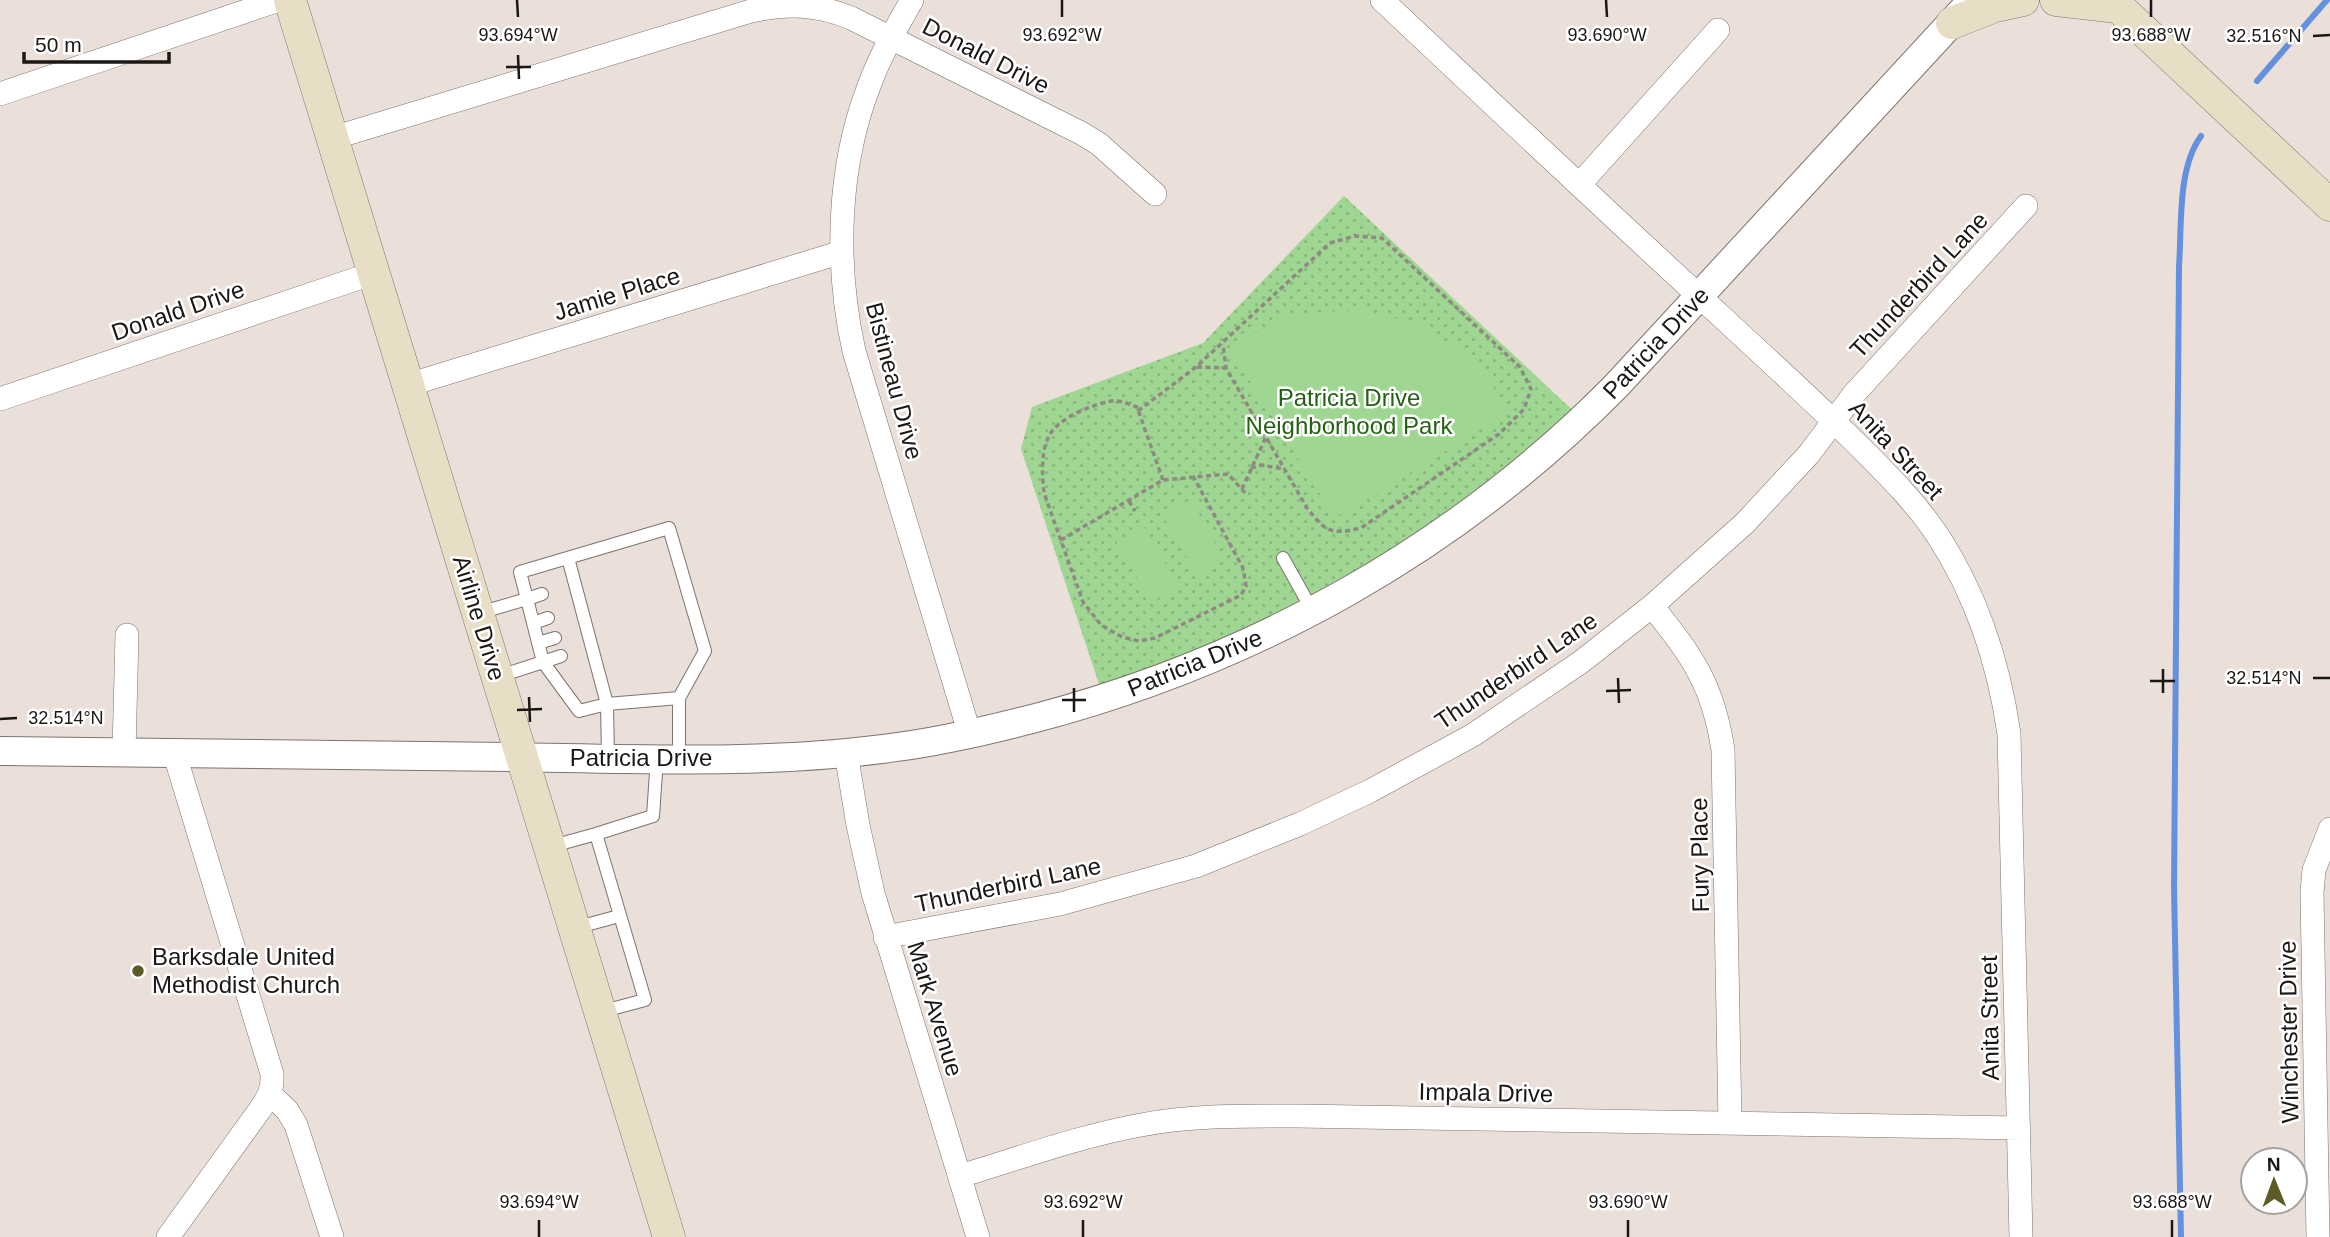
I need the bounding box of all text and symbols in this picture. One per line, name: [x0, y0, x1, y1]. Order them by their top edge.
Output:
street label: Donald Drive: [918, 12, 1054, 99]
scale bar: [24, 21, 170, 65]
text: 93.694°W: [478, 25, 558, 45]
text: 93.692°W: [1022, 25, 1102, 45]
text: 93.690°W: [1567, 25, 1647, 45]
text: 93.688°W: [2111, 25, 2191, 45]
text: 32.516°N: [2226, 26, 2302, 46]
text: 50 m: [35, 33, 82, 56]
street label: Thunderbird Lane: [1844, 206, 1993, 363]
street label: Jamie Place: [550, 262, 683, 326]
street label: Donald Drive: [108, 275, 248, 346]
street label: Patricia Drive: [1597, 281, 1714, 404]
street label: Bistineau Drive: [861, 299, 928, 462]
park label: Patricia Drive Neighborhood Park: [1246, 384, 1453, 439]
street label: Anita Street: [1844, 395, 1949, 505]
street label: Airline Drive: [448, 552, 511, 684]
street label: Thunderbird Lane: [1430, 606, 1602, 735]
street label: Patricia Drive: [1124, 623, 1266, 702]
text: 32.514°N: [2226, 668, 2302, 688]
text: 32.514°N: [28, 708, 104, 728]
street label: Patricia Drive: [570, 744, 712, 771]
street label: Fury Place: [1685, 797, 1714, 913]
street label: Thunderbird Lane: [912, 852, 1103, 917]
street label: Mark Avenue: [902, 938, 969, 1080]
street label: Winchester Drive: [2273, 940, 2304, 1124]
place label: Barksdale United Methodist Church: [152, 943, 340, 998]
street label: Anita Street: [1975, 955, 2004, 1081]
marker: Barksdale United Methodist Church: [130, 963, 146, 979]
street label: Impala Drive: [1418, 1078, 1554, 1107]
north arrow: [2239, 1146, 2309, 1216]
text: N: [2267, 1154, 2281, 1175]
text: 93.694°W: [499, 1192, 579, 1212]
text: 93.692°W: [1043, 1192, 1123, 1212]
text: 93.690°W: [1588, 1192, 1668, 1212]
text: 93.688°W: [2132, 1192, 2212, 1212]

